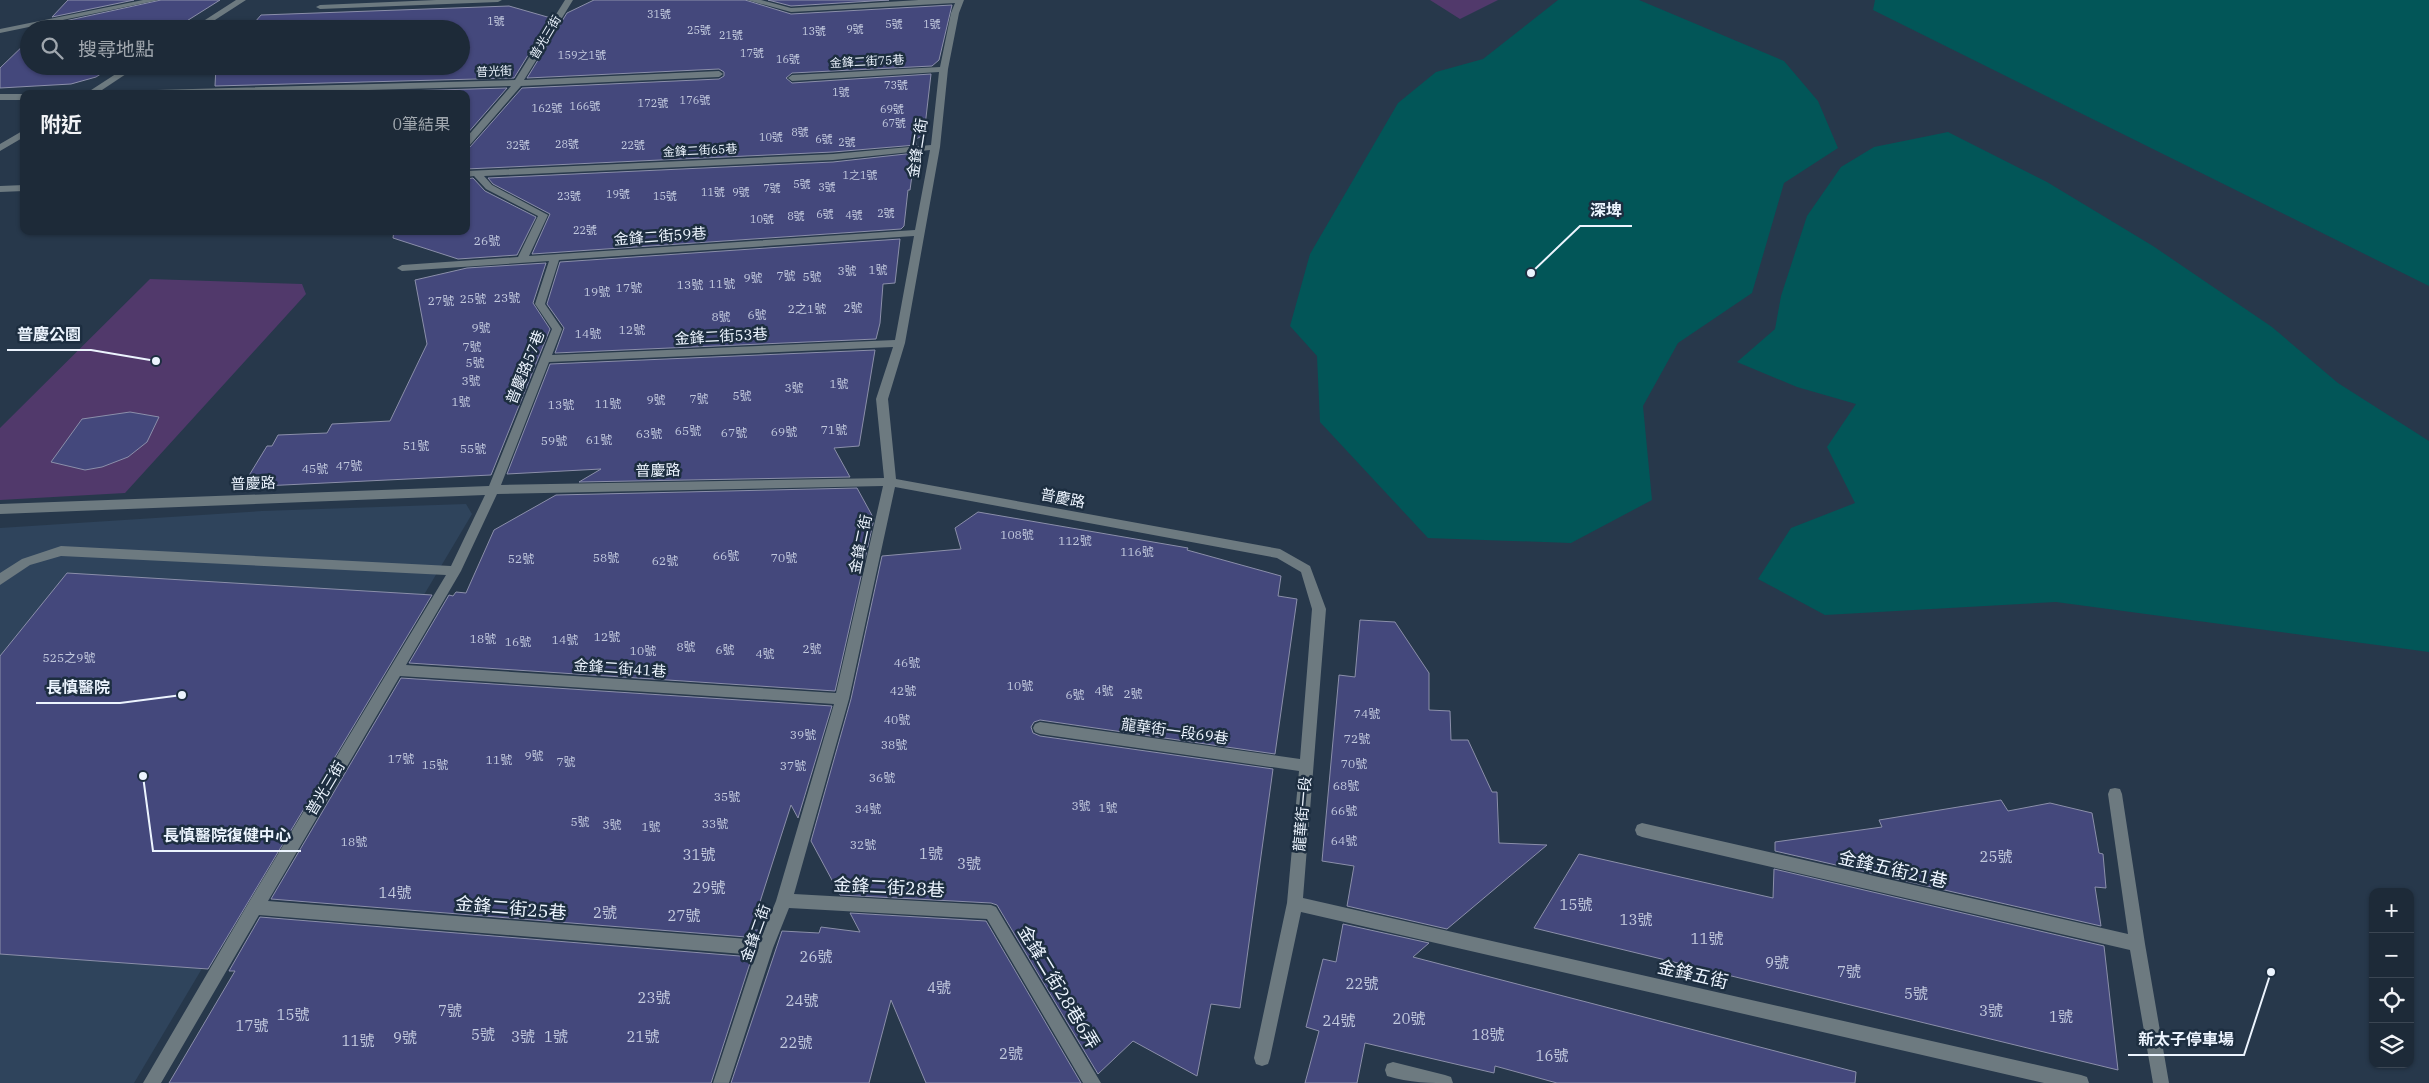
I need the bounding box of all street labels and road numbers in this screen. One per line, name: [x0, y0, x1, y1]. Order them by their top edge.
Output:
street label: 普光三街: [526, 13, 564, 61]
street label: 金鋒二街75巷: [829, 52, 905, 70]
street label: 普光街: [476, 63, 512, 79]
street label: 金鋒二街: [903, 117, 931, 179]
street label: 金鋒二街65巷: [662, 141, 738, 159]
street label: 金鋒二街59巷: [613, 223, 707, 249]
street label: 金鋒二街53巷: [674, 324, 768, 348]
street label: 普慶路57巷: [502, 327, 548, 407]
street label: 普慶路: [635, 460, 681, 480]
street label: 普慶路: [230, 473, 276, 493]
street label: 普慶路: [1039, 484, 1087, 512]
street label: 金鋒二街: [844, 513, 876, 575]
street label: 金鋒二街41巷: [573, 655, 667, 681]
street label: 龍華街一段69巷: [1120, 714, 1230, 748]
street label: 普光三街: [301, 757, 349, 819]
street label: 龍華街一段: [1289, 776, 1315, 852]
street label: 金鋒五街21巷: [1836, 845, 1950, 893]
street label: 金鋒二街28巷: [833, 873, 945, 901]
street label: 金鋒二街25巷: [454, 892, 568, 924]
street label: 金鋒二街: [736, 902, 774, 964]
street label: 金鋒二街28巷6弄: [1013, 921, 1105, 1053]
street label: 金鋒五街: [1655, 955, 1731, 993]

